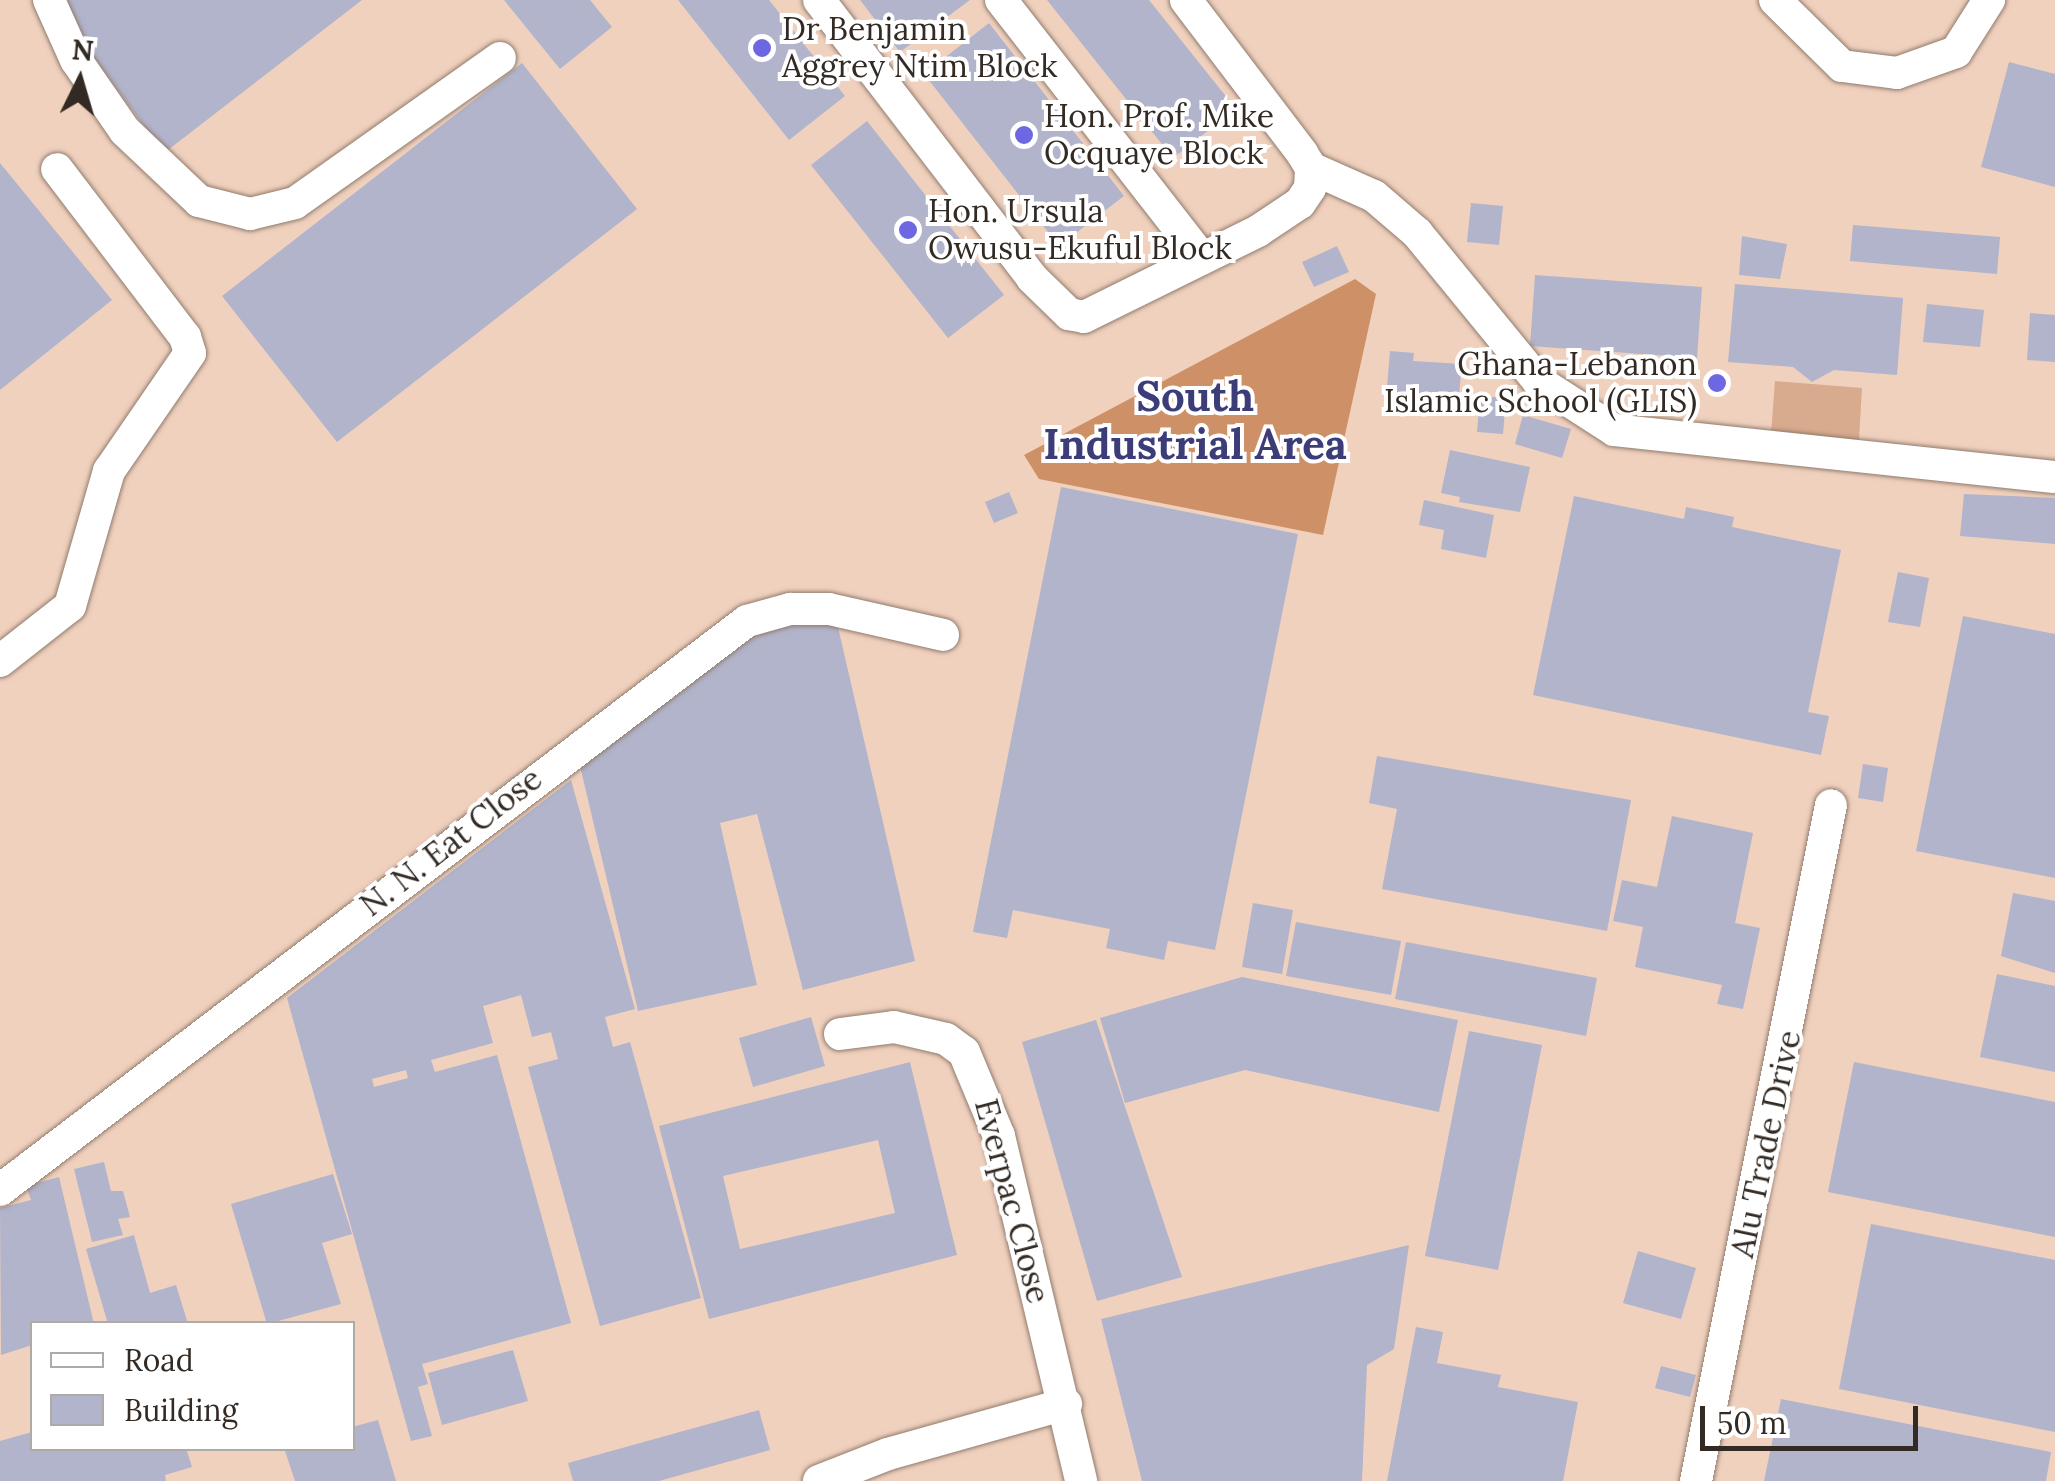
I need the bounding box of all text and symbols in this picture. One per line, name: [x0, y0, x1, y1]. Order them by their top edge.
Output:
place label: Dr Benjamin Aggrey Ntim Block: [782, 11, 1057, 86]
north arrow: [30, 30, 130, 130]
text: N: [70, 31, 95, 69]
marker: Dr Benjamin Aggrey Ntim Block: [751, 37, 773, 59]
place label: Hon. Prof. Mike Ocquaye Block: [1044, 98, 1274, 173]
marker: Hon. Prof. Mike Ocquaye Block: [1013, 124, 1035, 146]
place label: Hon. Ursula Owusu-Ekuful Block: [928, 193, 1232, 268]
marker: Hon. Ursula Owusu-Ekuful Block: [897, 219, 919, 241]
place label: Ghana-Lebanon Islamic School (GLIS): [1384, 346, 1697, 421]
district label: South Industrial Area: [1043, 371, 1347, 470]
marker: Ghana-Lebanon Islamic School (GLIS): [1706, 372, 1728, 394]
street label: N. N. Eat Close: [353, 759, 549, 925]
street label: Alu Trade Drive: [1723, 1027, 1809, 1261]
street label: Everpac Close: [966, 1095, 1058, 1307]
legend: [30, 1321, 355, 1451]
text: Road: [124, 1341, 194, 1379]
scale bar: [1705, 1386, 1922, 1448]
text: Building: [124, 1391, 238, 1429]
text: 50 m: [1717, 1404, 1787, 1442]

